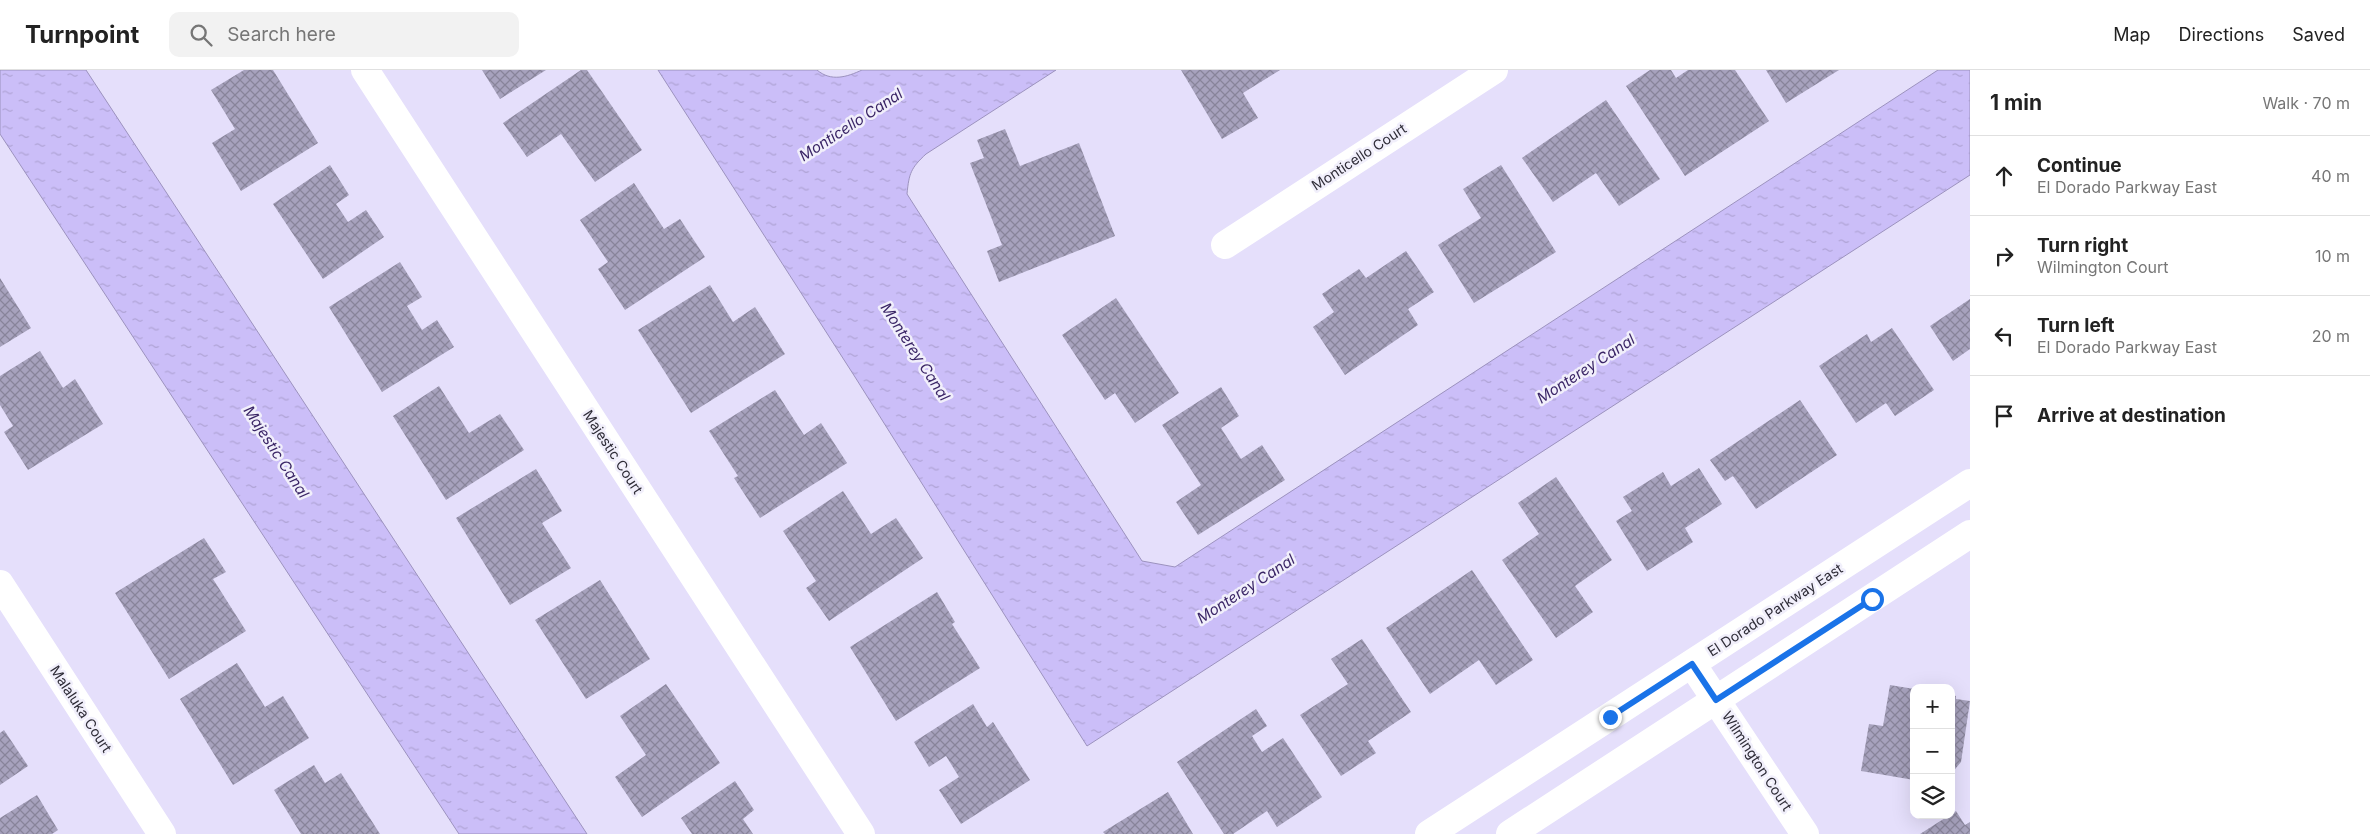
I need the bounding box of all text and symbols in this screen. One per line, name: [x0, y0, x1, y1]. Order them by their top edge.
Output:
search box: [169, 12, 519, 57]
text: Turnpoint: [25, 20, 139, 49]
icon: search: [187, 21, 215, 49]
text: Search here: [227, 23, 336, 46]
text: Map: [2113, 24, 2151, 45]
text: Directions: [2179, 24, 2264, 45]
text: Saved: [2292, 24, 2345, 45]
water label: Monticello Canal: [795, 84, 906, 165]
text: 1 min: [1990, 90, 2042, 115]
text: Walk · 70 m: [2262, 93, 2350, 113]
street label: Monticello Court: [1308, 119, 1410, 194]
text: Continue: [2037, 154, 2122, 177]
icon: ahead: [1990, 162, 2018, 190]
text: 40 m: [2311, 166, 2350, 186]
text: El Dorado Parkway East: [2037, 177, 2217, 197]
text: Turn right: [2037, 234, 2128, 257]
icon: right: [1990, 242, 2018, 270]
text: 10 m: [2315, 246, 2350, 266]
text: Wilmington Court: [2037, 257, 2169, 277]
water label: Monterey Canal: [877, 299, 954, 405]
text: Turn left: [2037, 314, 2115, 337]
icon: left: [1990, 322, 2018, 350]
text: 20 m: [2312, 326, 2350, 346]
water label: Monterey Canal: [1533, 330, 1639, 407]
text: El Dorado Parkway East: [2037, 337, 2217, 357]
water label: Majestic Canal: [240, 402, 313, 502]
icon: arrive: [1990, 402, 2018, 430]
text: Arrive at destination: [2037, 404, 2226, 427]
street label: Majestic Court: [580, 407, 647, 497]
water label: Monterey Canal: [1193, 550, 1299, 627]
street label: El Dorado Parkway East: [1704, 559, 1846, 660]
route start: [1861, 588, 1884, 611]
street label: Malaluka Court: [47, 662, 116, 756]
map controls: [1910, 684, 1955, 819]
button: +: [1910, 684, 1955, 729]
route end: [1599, 706, 1622, 729]
street label: Wilmington Court: [1719, 708, 1796, 814]
button: −: [1910, 729, 1955, 774]
button: layers: [1910, 774, 1955, 819]

